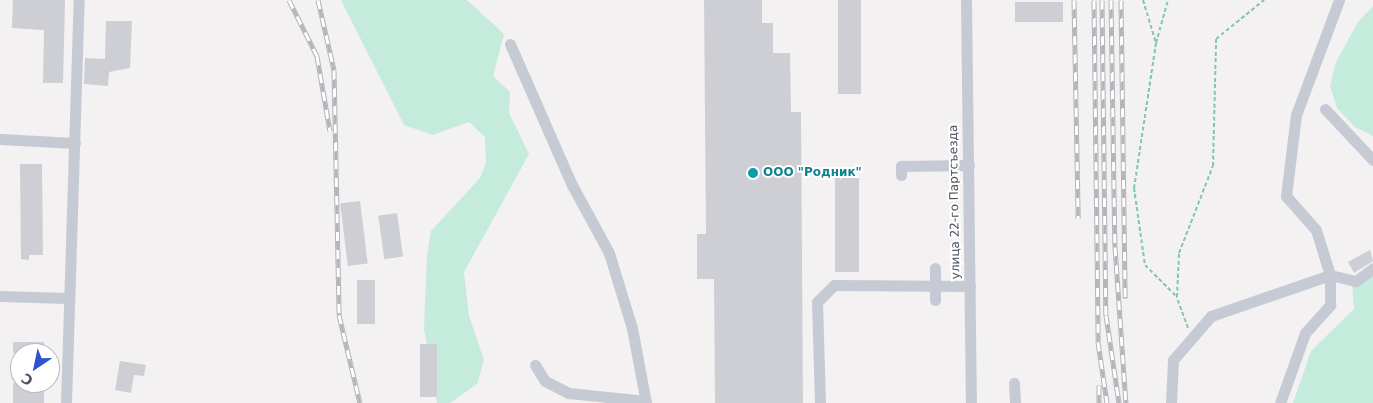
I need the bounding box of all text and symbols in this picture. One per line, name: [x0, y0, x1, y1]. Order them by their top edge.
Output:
street label: улица 22-го Партсъезда: [946, 125, 964, 279]
place label: ООО "Родник": [763, 166, 862, 180]
marker: ООО "Родник": [747, 167, 759, 179]
north arrow: [10, 343, 60, 393]
text: С: [18, 370, 36, 389]

